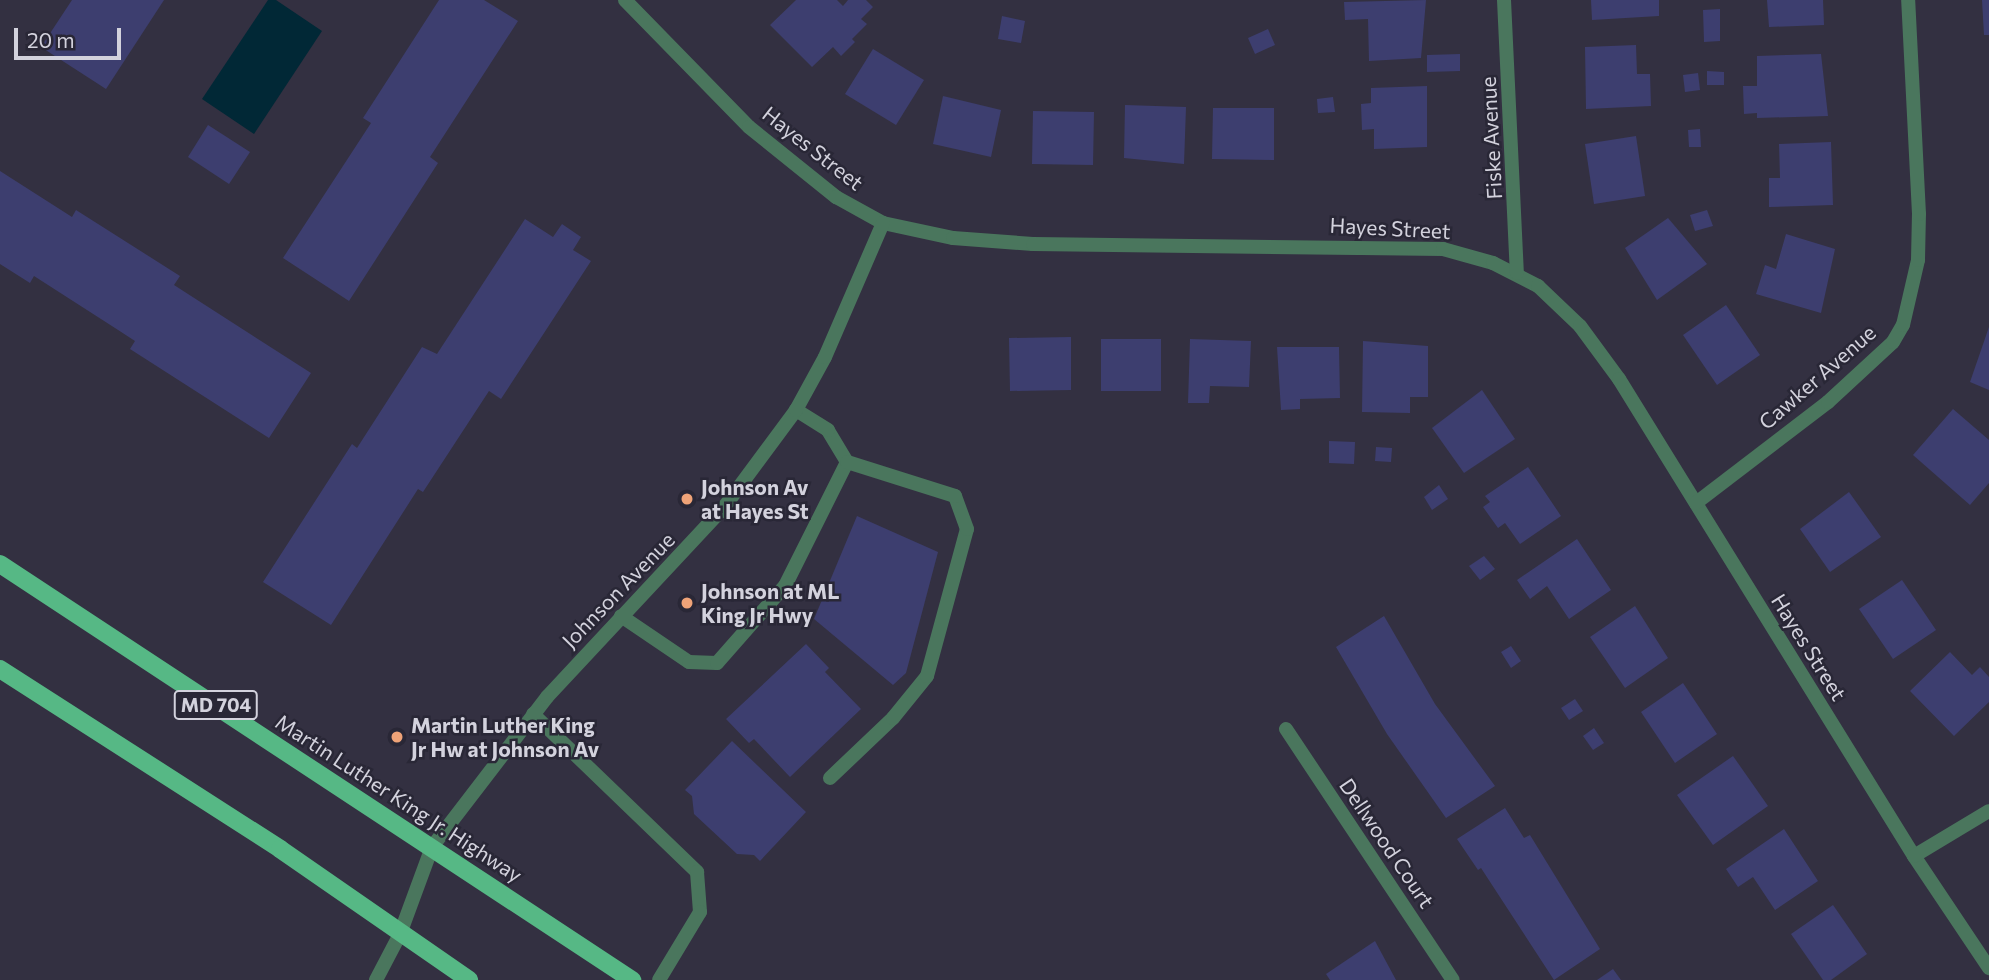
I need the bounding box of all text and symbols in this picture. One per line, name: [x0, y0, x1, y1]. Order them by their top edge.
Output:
scale bar: [18, 14, 124, 58]
text: 20 m: [27, 27, 75, 52]
street label: Fiske Avenue: [1475, 76, 1507, 200]
street label: Hayes Street: [758, 101, 868, 195]
street label: Hayes Street: [1329, 212, 1451, 244]
street label: Cawker Avenue: [1754, 319, 1880, 435]
place label: Johnson Av at Hayes St: [701, 474, 809, 524]
marker: Johnson Av at Hayes St: [679, 491, 695, 507]
street label: Johnson Avenue: [557, 527, 679, 653]
place label: Johnson at ML King Jr Hwy: [701, 578, 839, 628]
street label: Hayes Street: [1766, 589, 1852, 705]
marker: Johnson at ML King Jr Hwy: [679, 595, 695, 611]
road number: MD 704: [172, 690, 260, 720]
street label: Martin Luther King Jr. Highway: [271, 709, 527, 887]
place label: Martin Luther King Jr Hw at Johnson Av: [411, 712, 599, 762]
marker: Martin Luther King Jr Hw at Johnson Av: [389, 729, 405, 745]
street label: Dellwood Court: [1334, 774, 1440, 912]

